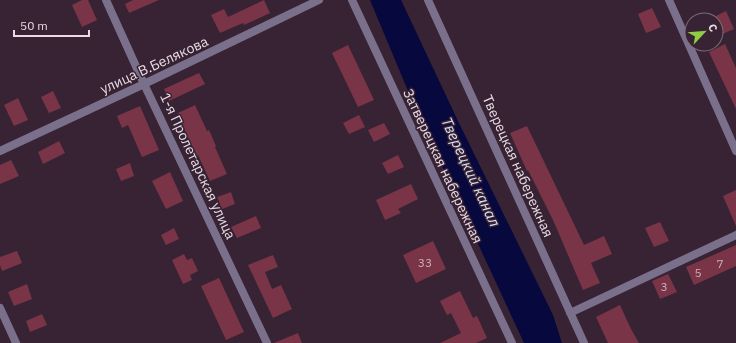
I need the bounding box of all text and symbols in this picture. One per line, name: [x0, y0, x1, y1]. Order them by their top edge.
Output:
scale bar: [14, 12, 89, 38]
north arrow: [684, 12, 724, 52]
text: 50 m: [20, 18, 48, 33]
text: С: [705, 21, 721, 34]
street label: улица В.Белякова: [97, 32, 211, 98]
street label: Затверецкая набережная: [399, 86, 487, 246]
street label: 1-я Пролетарская улица: [156, 90, 240, 243]
street label: Тверецкая набережная: [478, 92, 558, 240]
water label: Тверецкий канал: [437, 114, 505, 230]
house number: 33: [418, 255, 432, 270]
house number: 7: [716, 256, 724, 271]
house number: 5: [694, 265, 702, 280]
house number: 3: [660, 279, 668, 294]

